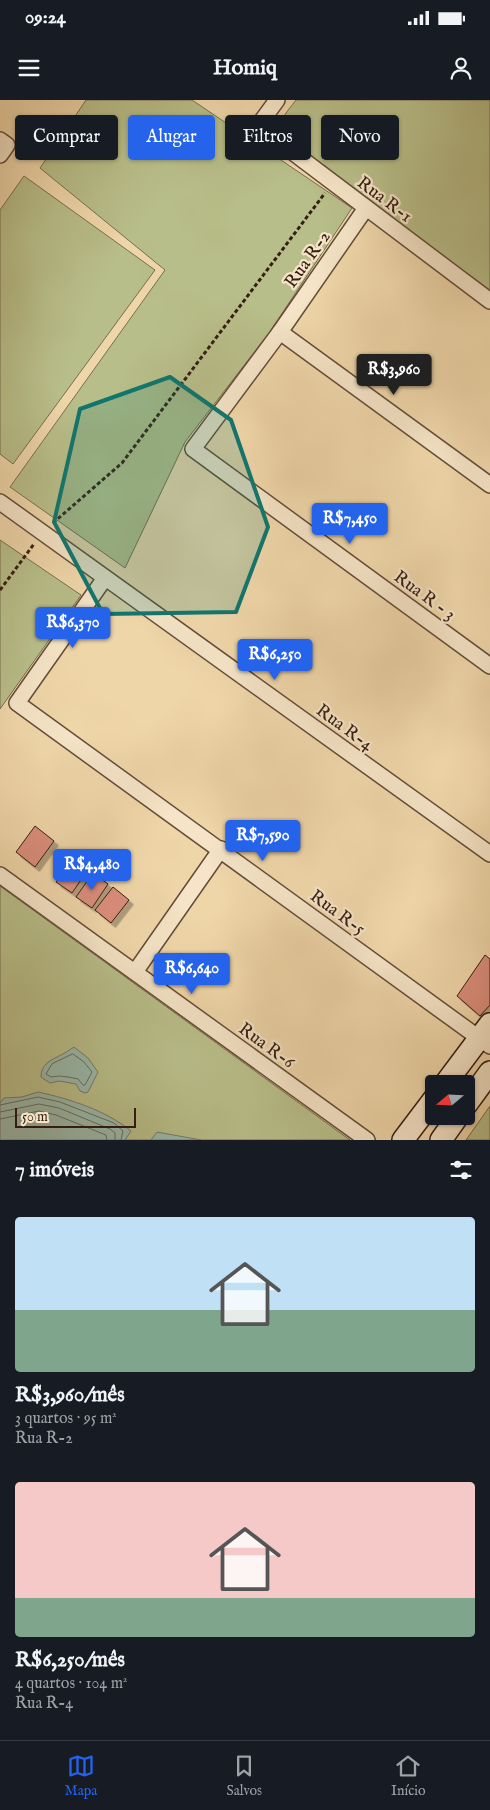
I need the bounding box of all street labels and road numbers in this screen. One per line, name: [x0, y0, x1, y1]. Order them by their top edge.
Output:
street label: Rua R-1: [352, 172, 416, 228]
street label: Rua R-2: [280, 227, 336, 293]
street label: Rua R - 3: [389, 566, 460, 626]
street label: Rua R-4: [311, 700, 377, 757]
street label: Rua R-5: [305, 885, 370, 941]
street label: Rua R-6: [233, 1018, 299, 1075]

